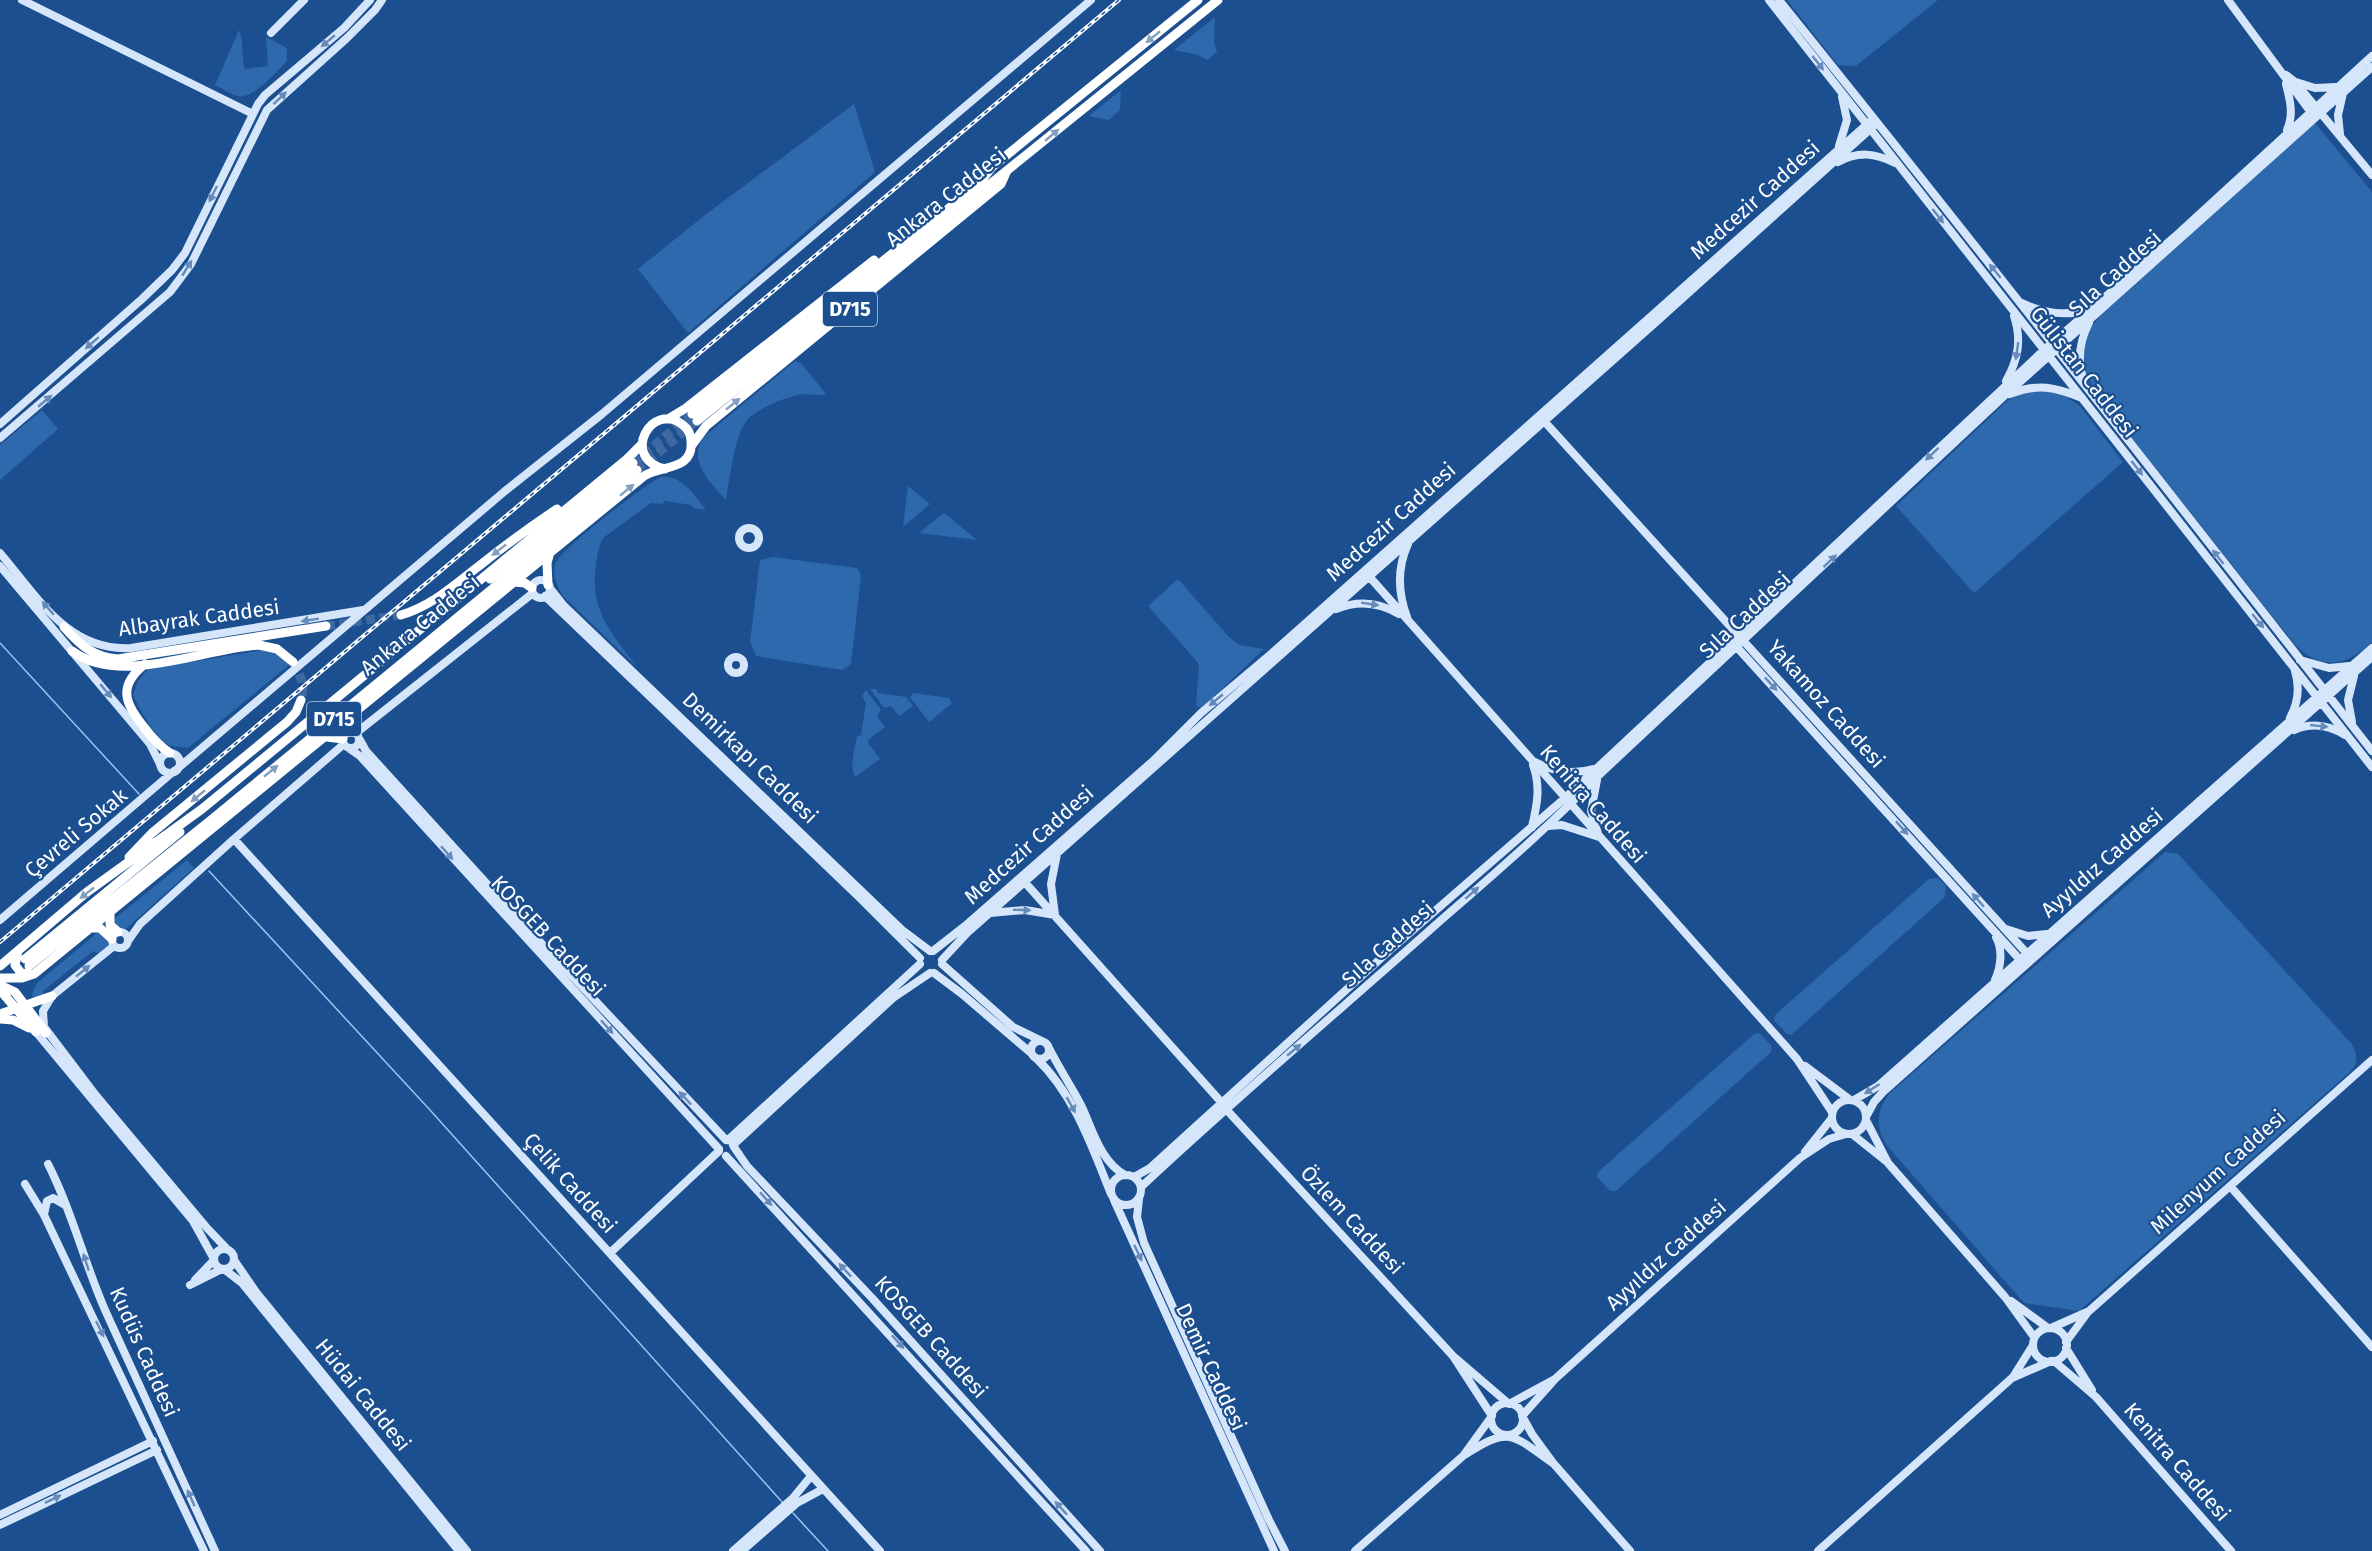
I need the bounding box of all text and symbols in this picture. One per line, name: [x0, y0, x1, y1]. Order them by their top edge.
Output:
one-way arrow: [1145, 30, 1161, 43]
one-way arrow: [321, 34, 336, 47]
one-way arrow: [1811, 55, 1823, 70]
one-way arrow: [272, 92, 287, 105]
one-way arrow: [1044, 129, 1059, 142]
street label: Medcezir Caddesi: [1685, 135, 1825, 265]
street label: Ankara Caddesi: [881, 142, 1011, 252]
one-way arrow: [209, 186, 218, 203]
one-way arrow: [1931, 208, 1944, 224]
street label: Sıla Caddesi: [2063, 225, 2167, 321]
one-way arrow: [182, 260, 193, 276]
one-way arrow: [1988, 263, 2001, 279]
road number: D715: [823, 292, 877, 326]
street label: Gülistan Caddesi: [2025, 301, 2143, 443]
one-way arrow: [85, 336, 100, 349]
one-way arrow: [2013, 342, 2022, 361]
one-way arrow: [37, 394, 53, 407]
one-way arrow: [725, 397, 741, 410]
one-way arrow: [1925, 447, 1940, 460]
street label: Medcezir Caddesi: [1321, 457, 1461, 587]
one-way arrow: [2131, 460, 2144, 476]
one-way arrow: [619, 484, 635, 497]
one-way arrow: [492, 544, 507, 556]
one-way arrow: [2212, 549, 2225, 565]
one-way arrow: [1822, 555, 1837, 568]
street label: Sıla Caddesi: [1694, 566, 1796, 664]
street label: Ankara Caddesi: [355, 569, 485, 681]
street label: Albayrak Caddesi: [117, 594, 281, 642]
one-way arrow: [41, 600, 54, 616]
one-way arrow: [1361, 600, 1380, 609]
one-way arrow: [2251, 613, 2264, 629]
one-way arrow: [301, 616, 320, 625]
street label: Yakamoz Caddesi: [1762, 635, 1890, 773]
one-way arrow: [1763, 677, 1777, 691]
one-way arrow: [99, 683, 112, 698]
street label: Demirkapı Caddesi: [677, 687, 823, 829]
one-way arrow: [1209, 693, 1224, 706]
road number: D715: [307, 702, 361, 736]
one-way arrow: [2310, 721, 2329, 731]
street label: Kenitra Caddesi: [1534, 739, 1652, 869]
one-way arrow: [263, 764, 279, 777]
street label: Medcezir Caddesi: [959, 780, 1099, 910]
street label: Çevreli Sokak: [19, 782, 133, 883]
one-way arrow: [190, 789, 205, 802]
street label: Ayyıldız Caddesi: [2036, 803, 2168, 923]
one-way arrow: [1894, 821, 1908, 835]
one-way arrow: [440, 845, 454, 860]
street label: KOSGEB Caddesi: [485, 870, 611, 1002]
one-way arrow: [79, 887, 95, 900]
one-way arrow: [1464, 887, 1479, 900]
one-way arrow: [1972, 893, 1985, 908]
street label: Sıla Caddesi: [1336, 896, 1440, 992]
one-way arrow: [1012, 906, 1031, 915]
one-way arrow: [75, 965, 90, 978]
one-way arrow: [600, 1019, 613, 1034]
one-way arrow: [1286, 1044, 1301, 1057]
one-way arrow: [1864, 1083, 1880, 1094]
one-way arrow: [678, 1091, 692, 1106]
one-way arrow: [1066, 1096, 1076, 1113]
street label: Milenyum Caddesi: [2145, 1104, 2291, 1240]
street label: Çelik Caddesi: [518, 1127, 622, 1239]
street label: Özlem Caddesi: [1295, 1160, 1409, 1280]
one-way arrow: [759, 1191, 772, 1206]
street label: Ayyıldız Caddesi: [1600, 1194, 1732, 1316]
one-way arrow: [1134, 1244, 1143, 1261]
one-way arrow: [80, 1253, 90, 1271]
one-way arrow: [838, 1262, 852, 1277]
street label: KOSGEB Caddesi: [869, 1270, 993, 1404]
street label: Kudüs Caddesi: [104, 1283, 184, 1421]
street label: Demir Caddesi: [1170, 1299, 1252, 1435]
one-way arrow: [95, 1321, 104, 1338]
street label: Hüdai Caddesi: [310, 1333, 416, 1457]
one-way arrow: [891, 1334, 904, 1349]
street label: Kenitra Caddesi: [2118, 1397, 2236, 1527]
one-way arrow: [186, 1489, 195, 1506]
one-way arrow: [44, 1495, 61, 1504]
one-way arrow: [1054, 1500, 1068, 1515]

